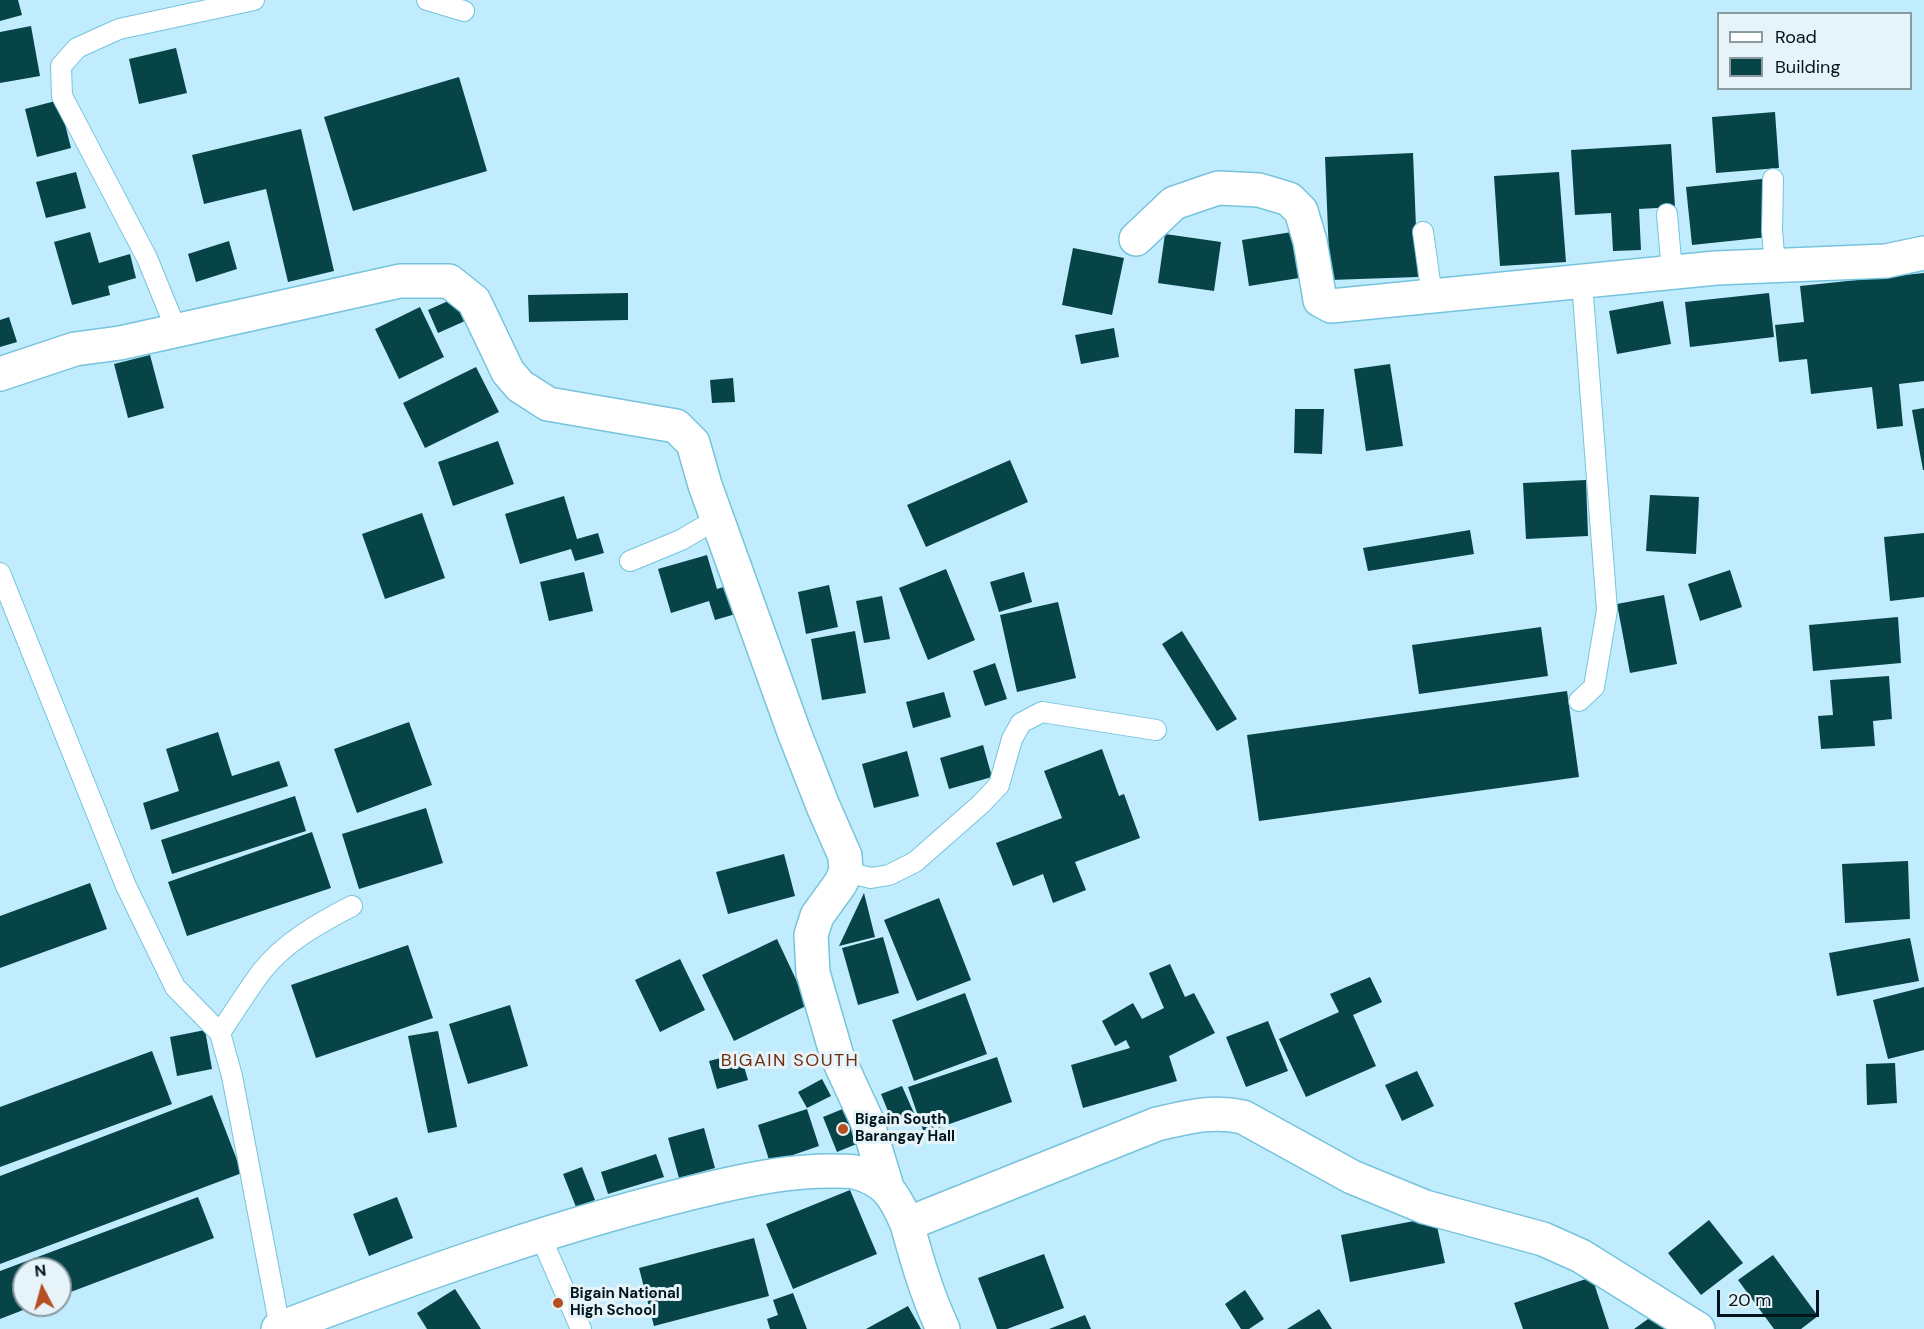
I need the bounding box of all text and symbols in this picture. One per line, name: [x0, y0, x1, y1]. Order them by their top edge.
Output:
legend: [1717, 12, 1912, 90]
text: Road: [1775, 25, 1817, 49]
text: Building: [1775, 55, 1840, 79]
district label: BIGAIN SOUTH: [721, 1050, 859, 1072]
place label: Bigain South Barangay Hall: [855, 1111, 955, 1146]
marker: Bigain South Barangay Hall: [836, 1122, 850, 1136]
north arrow: [12, 1257, 72, 1317]
text: N: [33, 1260, 47, 1282]
scale bar: [1720, 1278, 1822, 1316]
place label: Bigain National High School: [570, 1285, 680, 1320]
text: 20 m: [1728, 1288, 1771, 1312]
marker: Bigain National High School: [551, 1296, 565, 1310]

